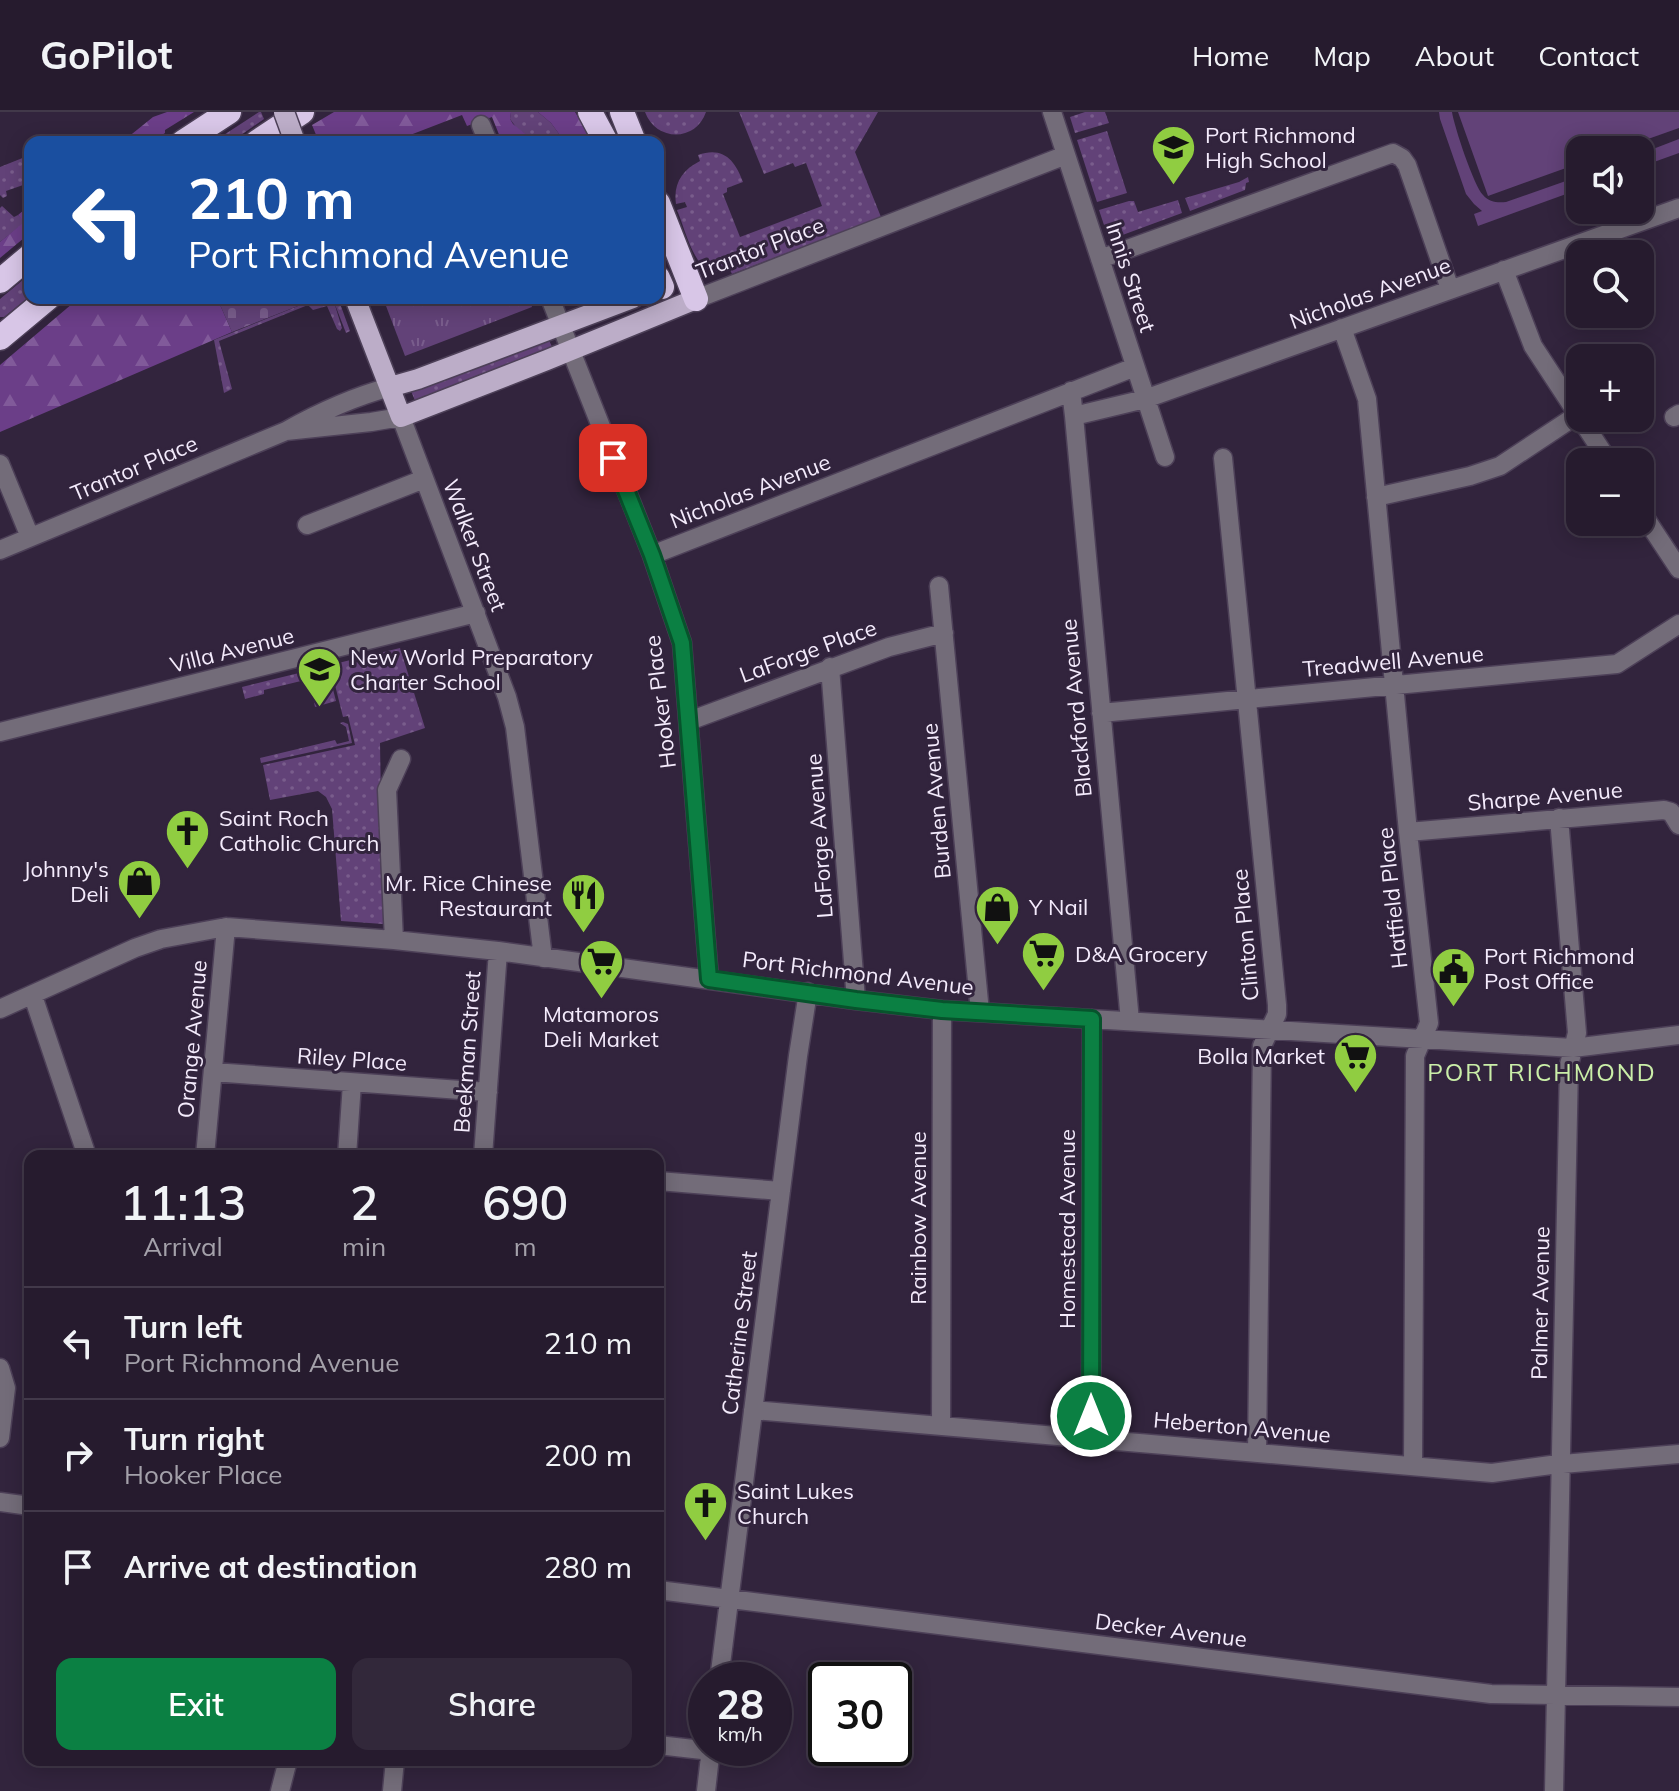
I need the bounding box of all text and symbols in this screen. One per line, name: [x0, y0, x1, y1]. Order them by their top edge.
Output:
text: GoPilot: [40, 31, 172, 79]
text: Home: [1192, 38, 1269, 73]
text: Map: [1313, 38, 1371, 73]
text: About: [1415, 38, 1494, 73]
text: Contact: [1538, 38, 1639, 73]
place label: Port Richmond High School: [1205, 121, 1356, 174]
school or university icon: Port Richmond High School: [1150, 124, 1198, 187]
map controls: [1566, 136, 1654, 536]
button: sound: [1566, 136, 1654, 224]
text: 210 m: [188, 163, 355, 233]
icon: left: [56, 168, 160, 272]
street label: Trantor Place: [692, 211, 828, 285]
street label: Innis Street: [1100, 218, 1162, 336]
text: Port Richmond Avenue: [188, 232, 569, 277]
button: search: [1566, 240, 1654, 328]
street label: Nicholas Avenue: [1285, 251, 1455, 335]
button: +: [1566, 344, 1654, 432]
pin: [579, 424, 647, 492]
street label: Trantor Place: [66, 429, 202, 507]
icon: arrive: [591, 436, 635, 480]
street label: Nicholas Avenue: [666, 448, 834, 534]
button: −: [1566, 448, 1654, 536]
street label: Walker Street: [437, 475, 513, 615]
street label: LaForge Place: [736, 613, 880, 689]
street label: Blackford Avenue: [1054, 618, 1098, 798]
street label: Villa Avenue: [167, 621, 297, 679]
street label: Hooker Place: [638, 634, 682, 770]
street label: Treadwell Avenue: [1301, 639, 1485, 683]
place label: New World Preparatory Charter School: [350, 643, 593, 696]
school or university icon: New World Preparatory Charter School: [295, 646, 343, 709]
street label: Burden Avenue: [915, 722, 957, 880]
street label: LaForge Avenue: [799, 753, 839, 919]
street label: Sharpe Avenue: [1466, 775, 1624, 817]
place label: Saint Roch Catholic Church: [219, 804, 379, 857]
church icon: Saint Roch Catholic Church: [164, 807, 212, 870]
street label: Hatfield Place: [1371, 826, 1413, 970]
place label: Johnny's Deli: [23, 855, 109, 908]
shop icon: Johnny's Deli: [116, 858, 164, 921]
street label: Clinton Place: [1225, 868, 1265, 1002]
place label: Mr. Rice Chinese Restaurant: [385, 869, 552, 922]
restaurant icon: Mr. Rice Chinese Restaurant: [559, 872, 607, 935]
shop icon: Y Nail: [974, 883, 1022, 946]
place label: Y Nail: [1028, 893, 1088, 921]
supermarket icon: D&A Grocery: [1020, 930, 1068, 993]
supermarket icon: Matamoros Deli Market: [577, 937, 625, 1000]
place label: D&A Grocery: [1075, 940, 1208, 968]
place label: Port Richmond Post Office: [1484, 942, 1635, 995]
street label: Port Richmond Avenue: [741, 945, 975, 1001]
public building icon: Port Richmond Post Office: [1429, 945, 1477, 1008]
street label: Orange Avenue: [171, 959, 213, 1119]
street label: Beekman Street: [447, 970, 487, 1134]
place label: Matamoros Deli Market: [543, 1000, 659, 1053]
supermarket icon: Bolla Market: [1332, 1032, 1380, 1095]
street label: Riley Place: [296, 1041, 408, 1077]
place label: Bolla Market: [1197, 1042, 1325, 1070]
district label: PORT RICHMOND: [1427, 1057, 1657, 1087]
street label: Homestead Avenue: [1053, 1129, 1081, 1329]
street label: Rainbow Avenue: [904, 1131, 932, 1305]
text: 11:13: [120, 1172, 246, 1232]
text: 2: [350, 1172, 378, 1232]
text: 690: [482, 1172, 568, 1232]
street label: Palmer Avenue: [1525, 1226, 1555, 1380]
text: Arrival: [143, 1230, 223, 1263]
text: min: [342, 1230, 386, 1263]
text: m: [514, 1230, 537, 1263]
street label: Catherine Street: [715, 1249, 763, 1417]
text: Turn left: [124, 1308, 242, 1346]
icon: left: [56, 1321, 100, 1365]
text: 210 m: [544, 1324, 632, 1362]
text: Port Richmond Avenue: [124, 1346, 399, 1379]
position arrow: [1049, 1374, 1133, 1458]
street label: Heberton Avenue: [1152, 1405, 1332, 1449]
text: Turn right: [124, 1420, 264, 1458]
icon: right: [56, 1433, 100, 1477]
text: 200 m: [544, 1436, 632, 1474]
text: Hooker Place: [124, 1458, 283, 1491]
place label: Saint Lukes Church: [737, 1477, 854, 1530]
church icon: Saint Lukes Church: [682, 1480, 730, 1543]
icon: arrive: [56, 1545, 100, 1589]
text: Arrive at destination: [124, 1548, 418, 1586]
text: 280 m: [544, 1548, 632, 1586]
street label: Decker Avenue: [1094, 1607, 1248, 1653]
button: Exit: [56, 1658, 336, 1750]
button: Share: [352, 1658, 632, 1750]
speed limit sign: 30: [808, 1662, 912, 1766]
text: 28: [716, 1679, 764, 1729]
text: km/h: [717, 1721, 763, 1746]

